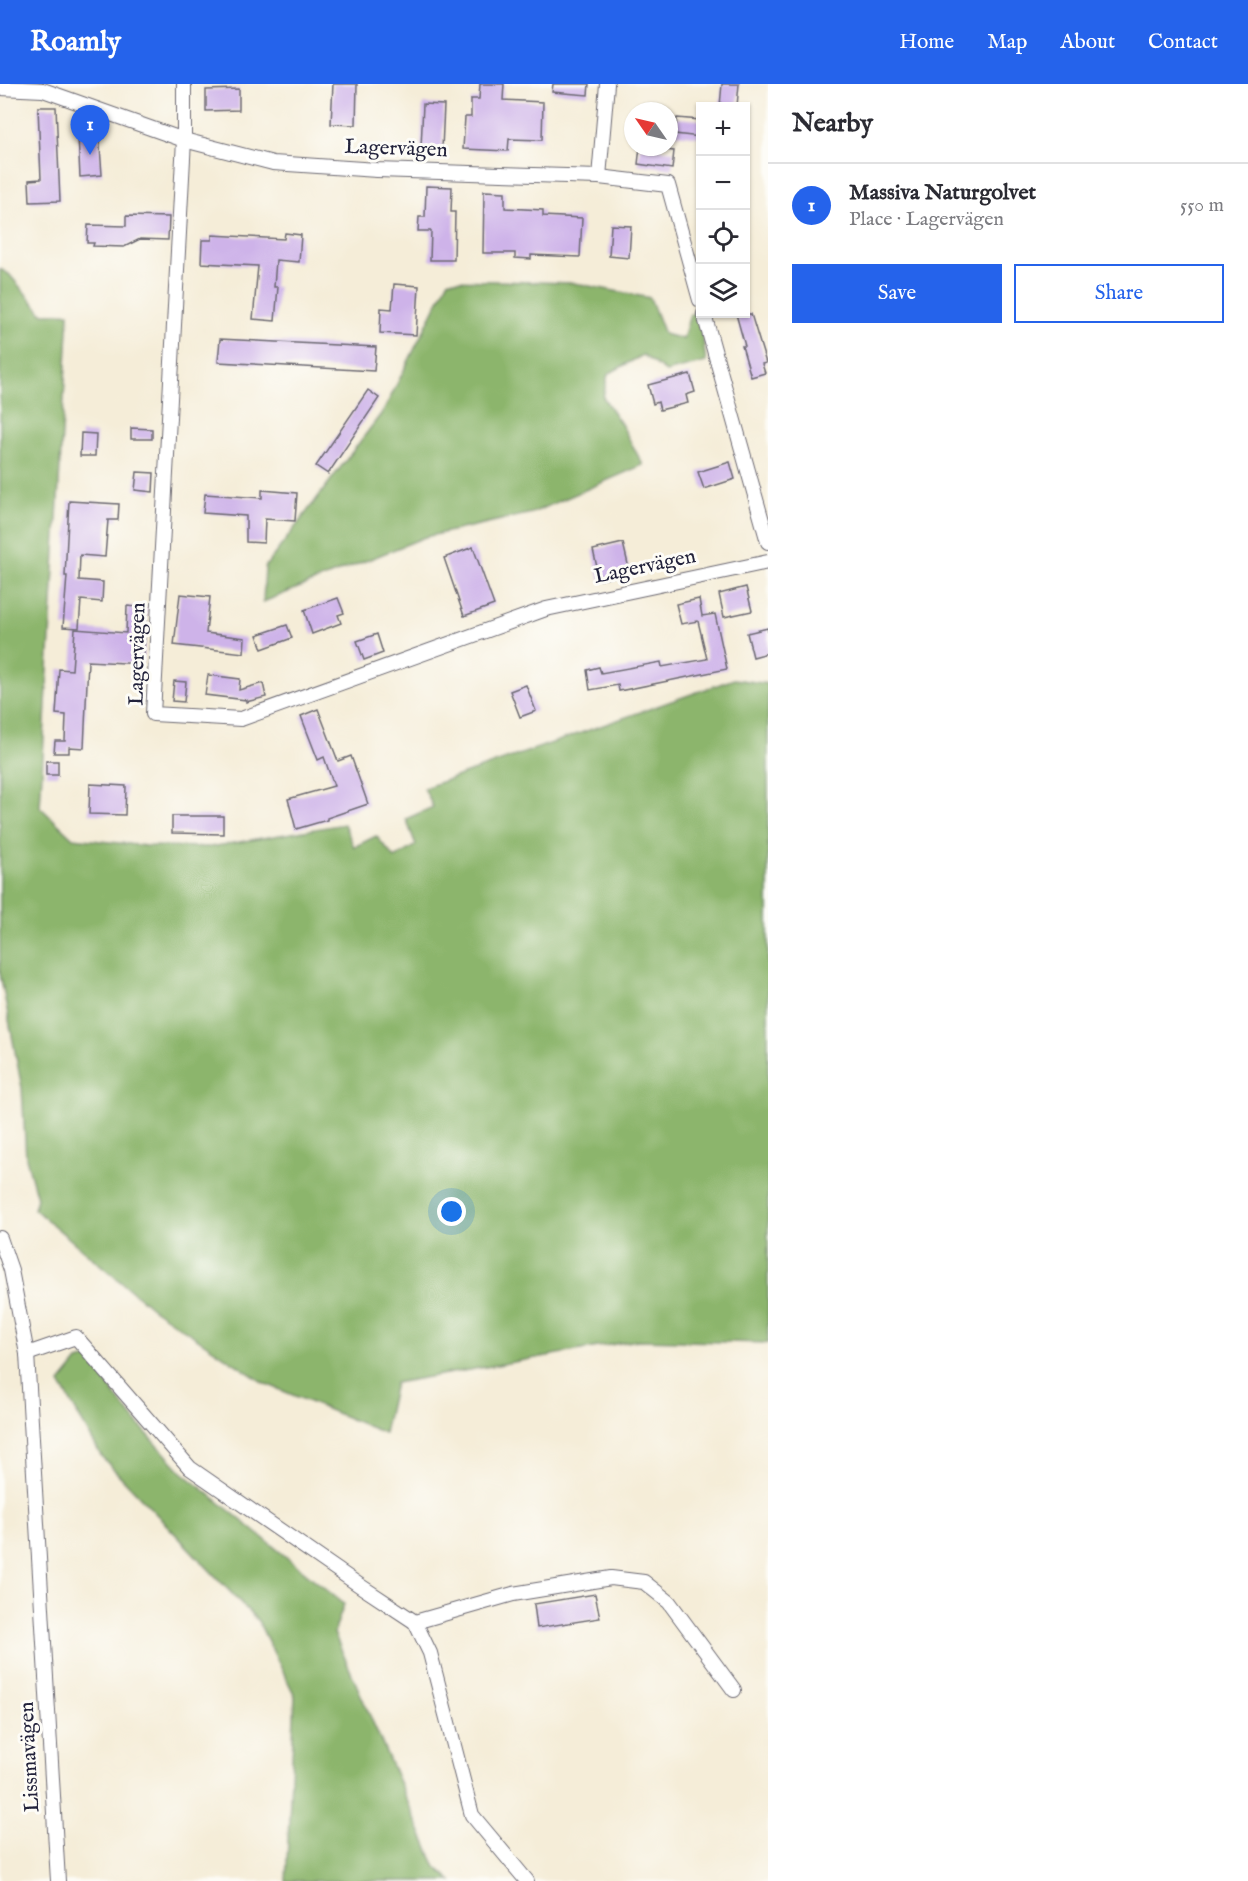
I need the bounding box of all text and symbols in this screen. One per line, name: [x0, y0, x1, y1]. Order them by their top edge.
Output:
text: Roamly: [30, 25, 121, 60]
text: Home: [899, 29, 954, 56]
text: Map: [987, 29, 1027, 56]
text: About: [1060, 29, 1115, 56]
text: Contact: [1148, 29, 1218, 56]
north arrow: [624, 102, 678, 156]
map controls: [696, 102, 750, 318]
button: +: [696, 102, 750, 156]
pin: 1: [70, 106, 110, 155]
text: Nearby: [792, 107, 873, 140]
street label: Lagervägen: [344, 134, 448, 164]
button: −: [696, 156, 750, 210]
text: Massiva Naturgolvet: [849, 179, 1036, 207]
text: 1: [808, 193, 815, 218]
text: 550 m: [1180, 193, 1224, 218]
text: Place · Lagervägen: [849, 207, 1004, 232]
button: locate: [696, 210, 750, 264]
button: layers: [696, 264, 750, 318]
button: Save: [792, 264, 1002, 323]
button: Share: [1014, 264, 1224, 323]
street label: Lagervägen: [592, 543, 698, 591]
street label: Lagervägen: [124, 602, 152, 706]
your location: [437, 1197, 466, 1226]
street label: Lissmavägen: [14, 1701, 46, 1813]

